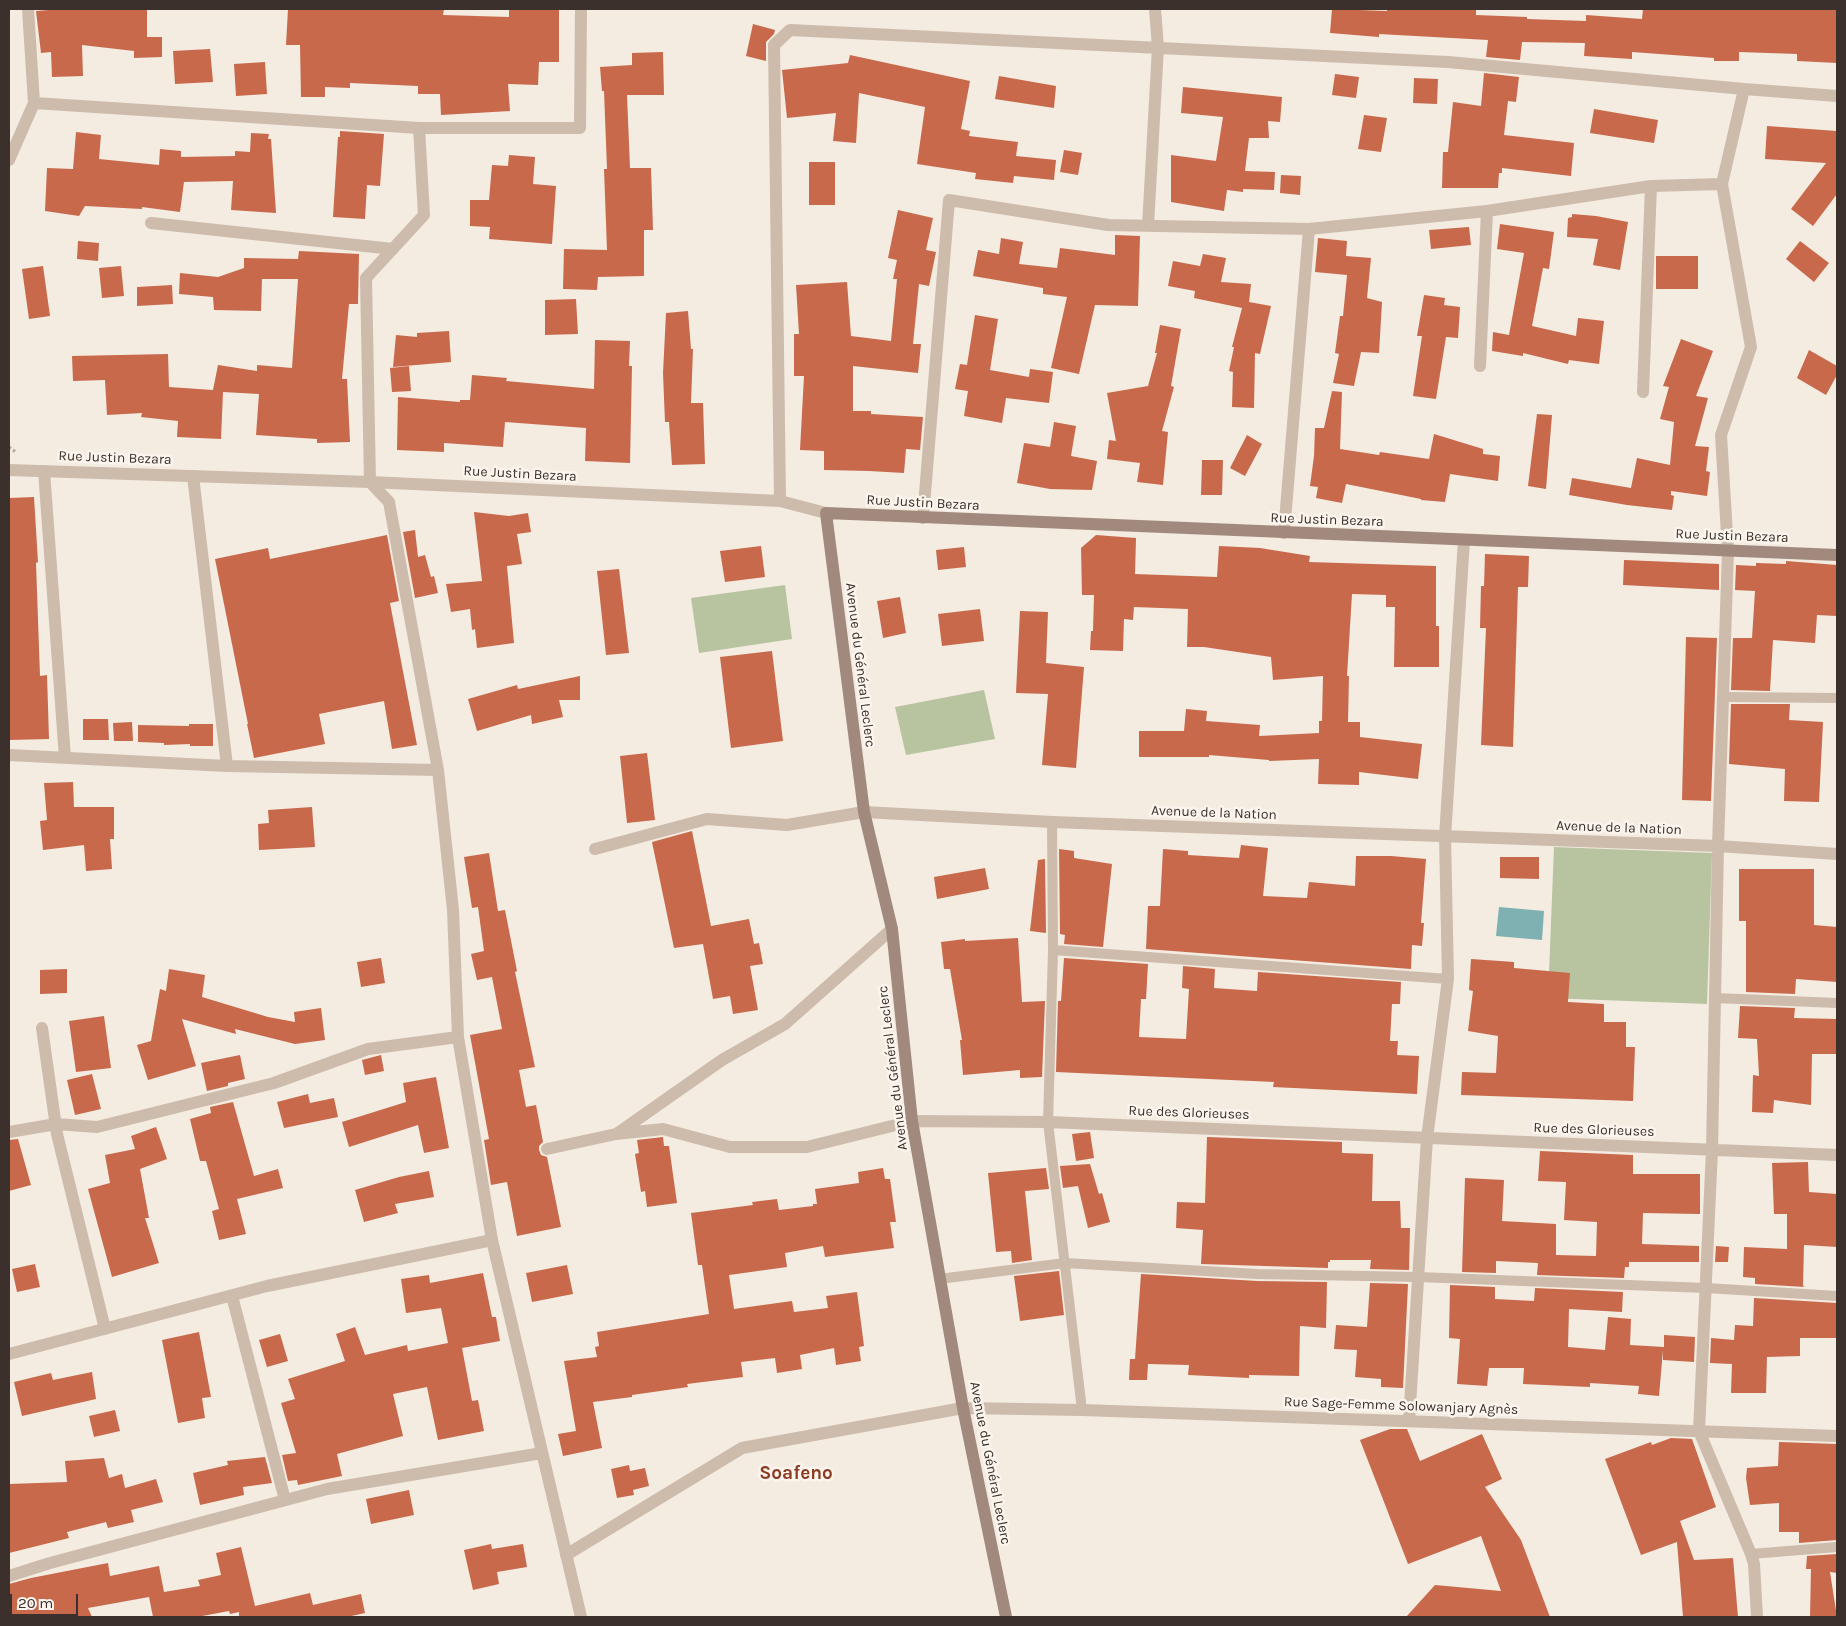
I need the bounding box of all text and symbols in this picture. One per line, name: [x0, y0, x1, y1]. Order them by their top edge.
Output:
street label: Rue Justin Bezara: [58, 448, 172, 468]
street label: Rue Justin Bezara: [463, 463, 577, 485]
street label: Rue Justin Bezara: [866, 492, 980, 514]
street label: Rue Justin Bezara: [1270, 510, 1384, 530]
street label: Rue Justin Bezara: [1675, 526, 1789, 546]
street label: Avenue du Général Leclerc: [842, 582, 878, 748]
street label: Avenue de la Nation: [1151, 802, 1277, 824]
street label: Avenue de la Nation: [1556, 817, 1682, 839]
street label: Avenue du Général Leclerc: [875, 985, 911, 1151]
street label: Rue des Glorieuses: [1128, 1102, 1250, 1124]
street label: Rue des Glorieuses: [1533, 1119, 1655, 1141]
street label: Avenue du Général Leclerc: [966, 1380, 1014, 1546]
street label: Rue Sage-Femme Solowanjary Agnès: [1284, 1394, 1518, 1418]
district label: Soafeno: [759, 1463, 833, 1485]
scale bar: [12, 1584, 80, 1616]
text: 20 m: [18, 1594, 53, 1612]

